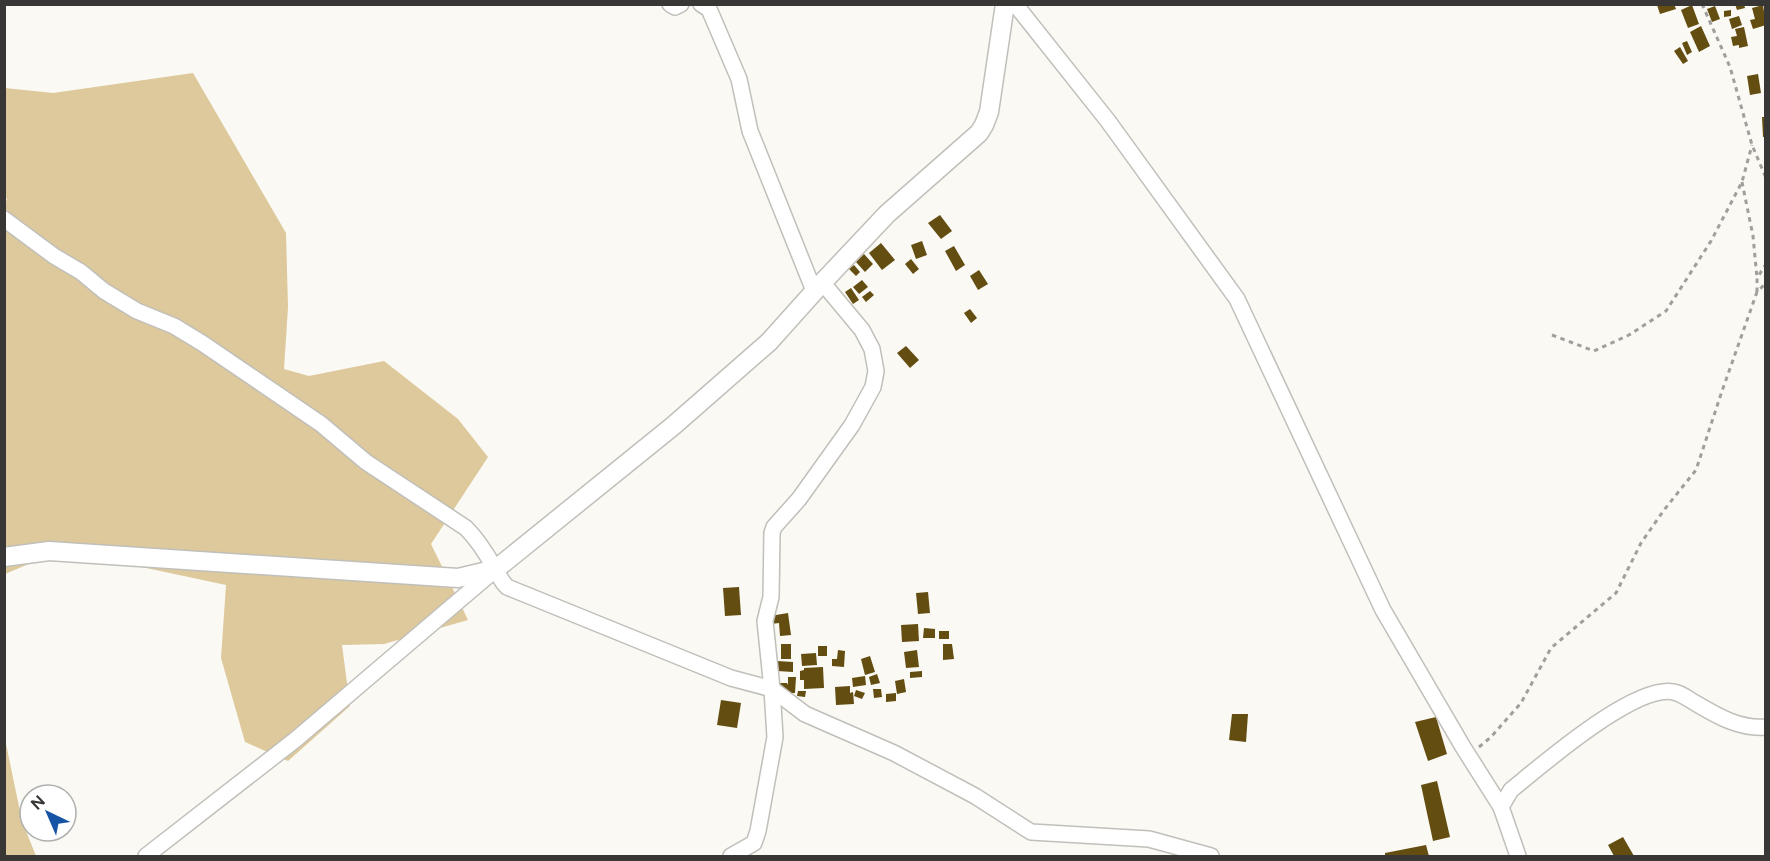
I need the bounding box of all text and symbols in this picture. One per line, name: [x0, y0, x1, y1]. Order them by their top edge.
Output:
north arrow: [18, 783, 78, 843]
text: N: [27, 791, 49, 814]

